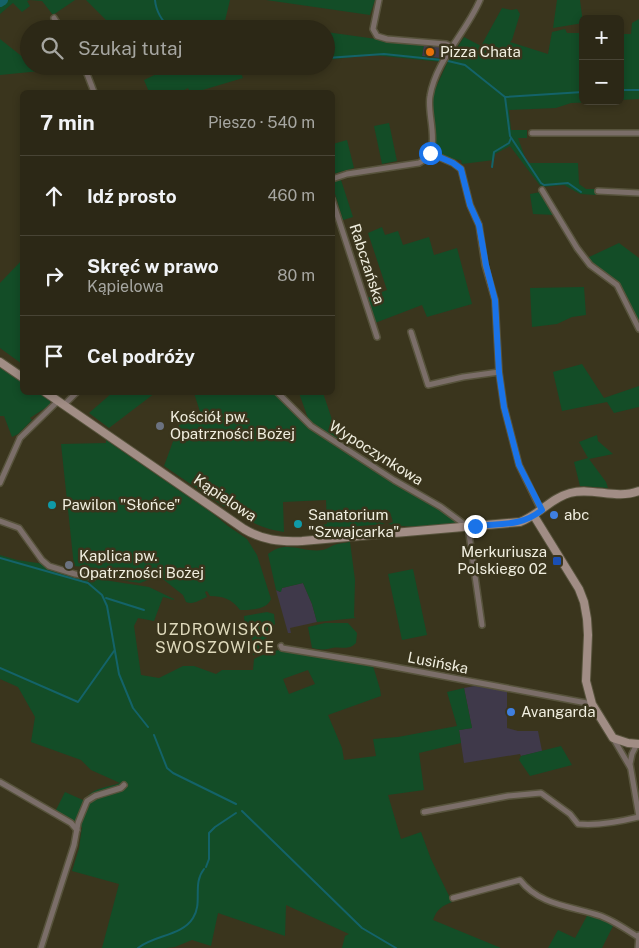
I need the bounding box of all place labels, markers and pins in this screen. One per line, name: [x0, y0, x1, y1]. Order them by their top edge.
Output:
place label: Pizza Chata: [440, 43, 521, 60]
marker: Pizza Chata: [424, 46, 436, 58]
place label: Kościół pw. Opatrzności Bożej: [170, 408, 295, 442]
marker: Kościół pw. Opatrzności Bożej: [154, 420, 166, 432]
place label: Pawilon "Słońce": [62, 496, 180, 513]
marker: Pawilon "Słońce": [46, 499, 58, 511]
place label: Sanatorium "Szwajcarka": [308, 506, 399, 540]
place label: abc: [564, 506, 589, 523]
marker: abc: [548, 509, 560, 521]
marker: Sanatorium "Szwajcarka": [292, 518, 304, 530]
place label: Merkuriusza Polskiego 02: [457, 543, 547, 577]
place label: Kaplica pw. Opatrzności Bożej: [79, 547, 204, 581]
marker: Merkuriusza Polskiego 02: [551, 555, 563, 567]
marker: Kaplica pw. Opatrzności Bożej: [63, 559, 75, 571]
place label: Avangarda: [521, 703, 595, 720]
marker: Avangarda: [505, 706, 517, 718]

